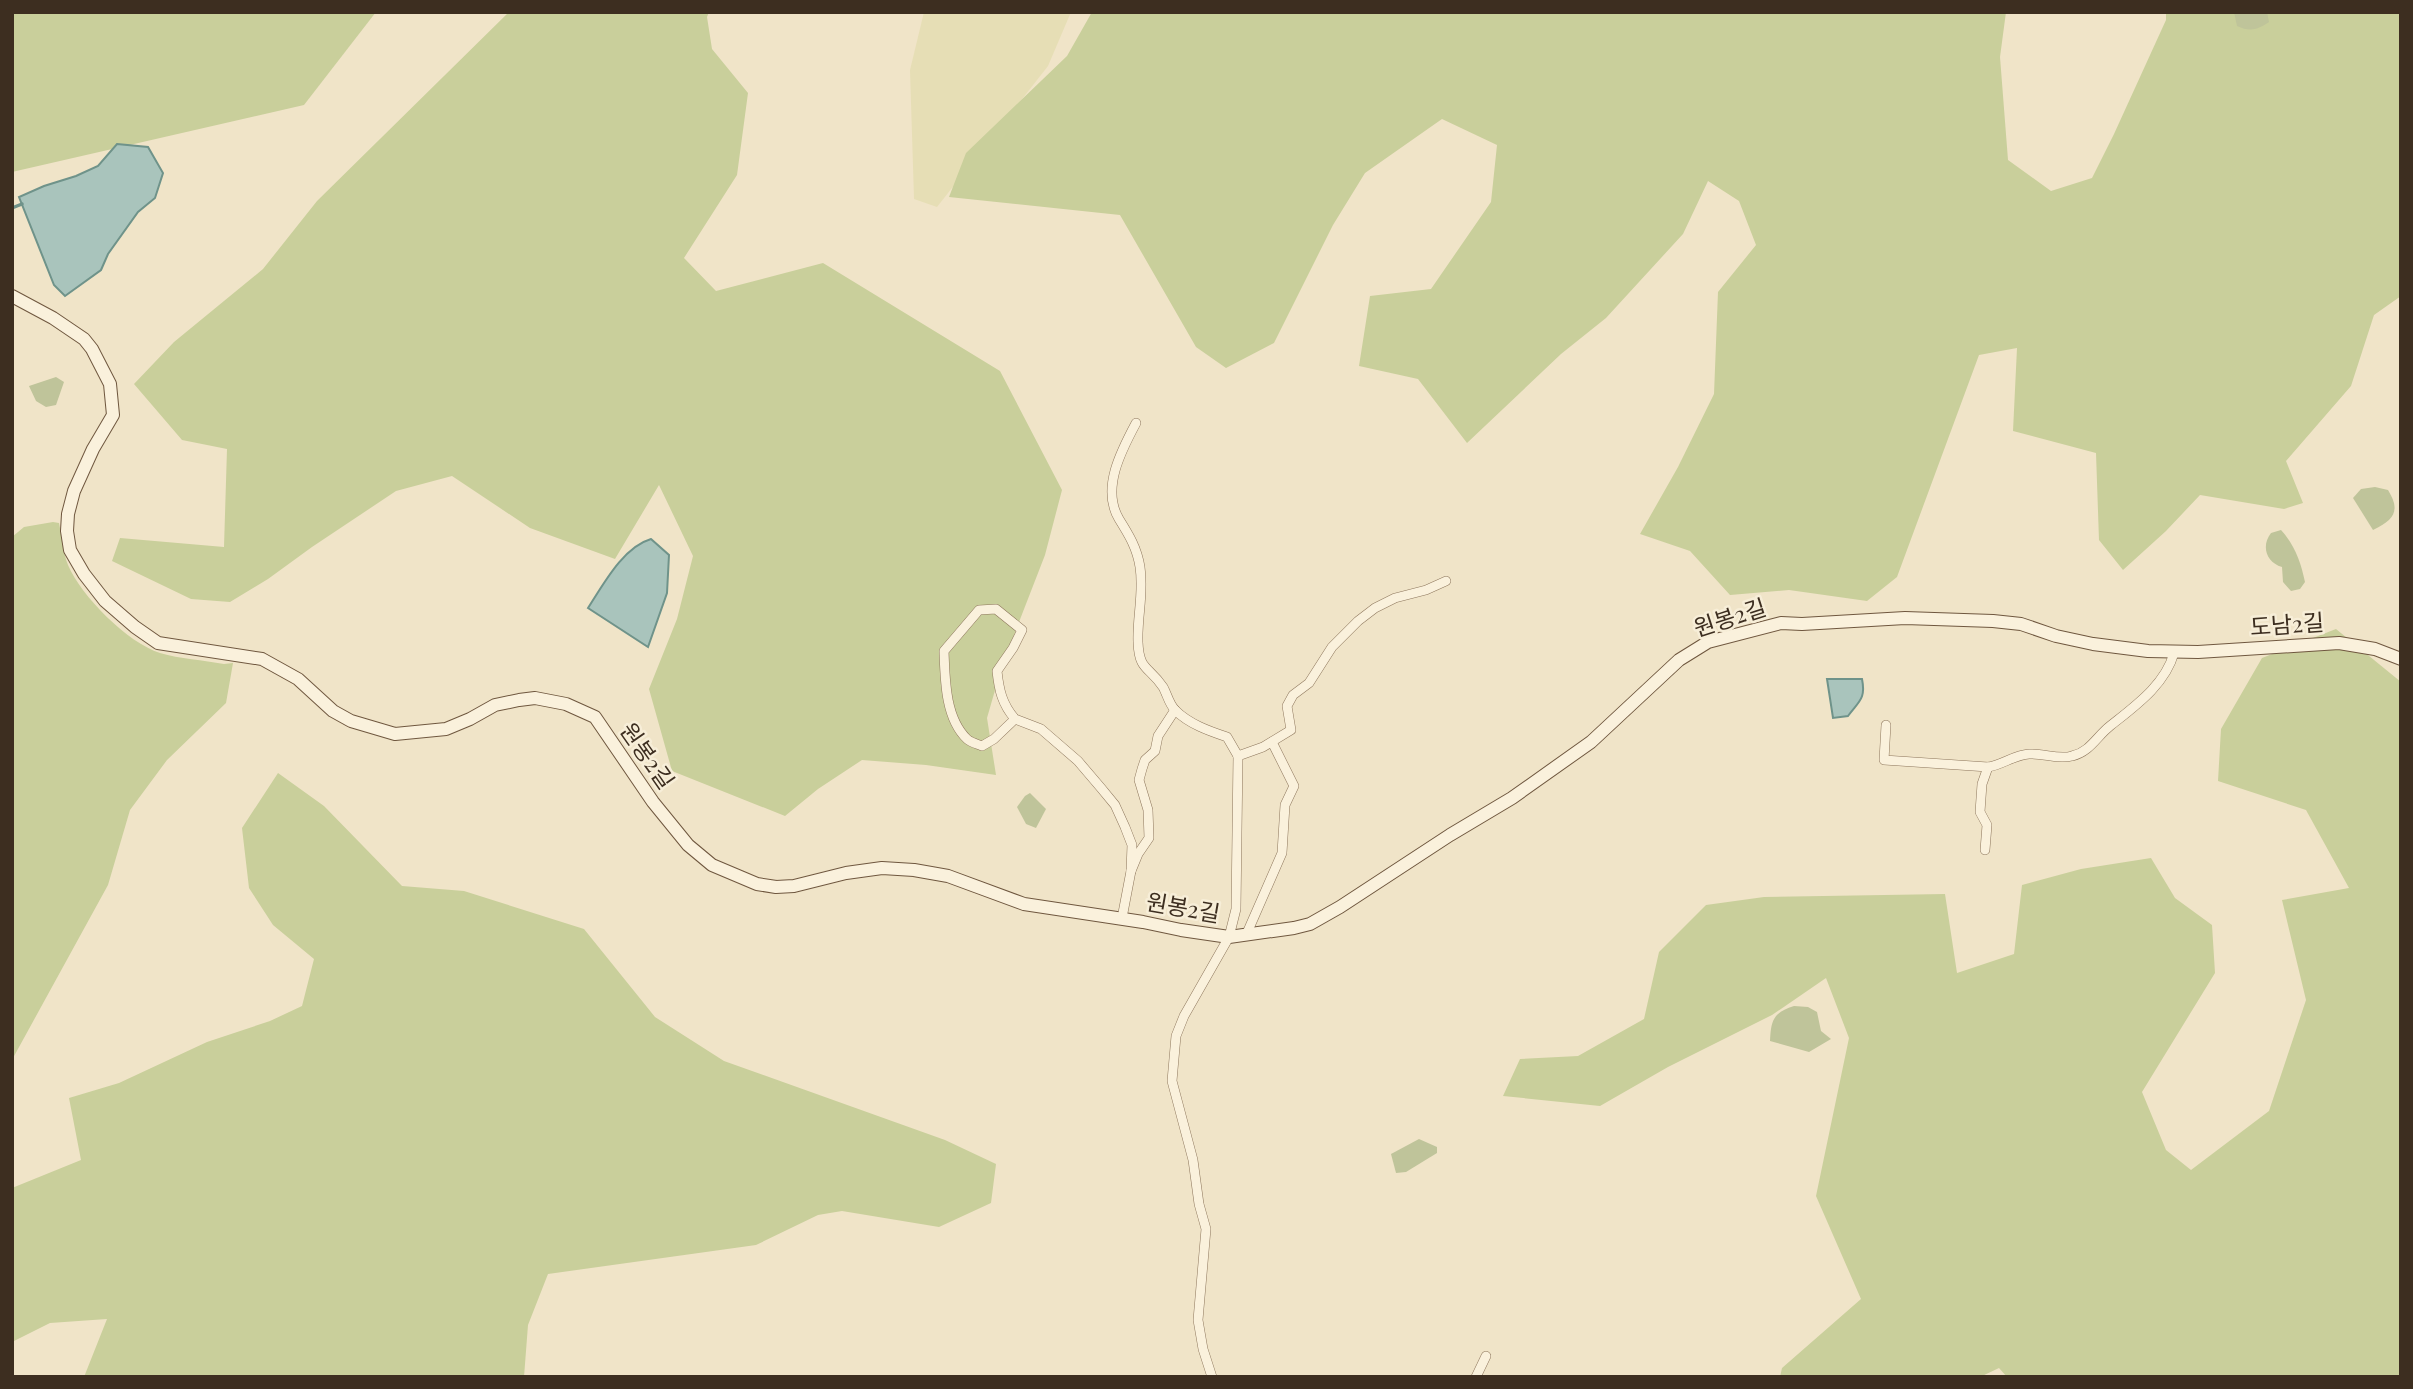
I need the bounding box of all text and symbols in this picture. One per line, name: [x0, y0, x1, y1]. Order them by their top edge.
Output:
street label: 원봉2길: [1689, 590, 1770, 643]
street label: 도남2길: [2249, 605, 2325, 642]
street label: 원봉2길: [614, 716, 682, 795]
street label: 원봉2길: [1144, 885, 1223, 928]

